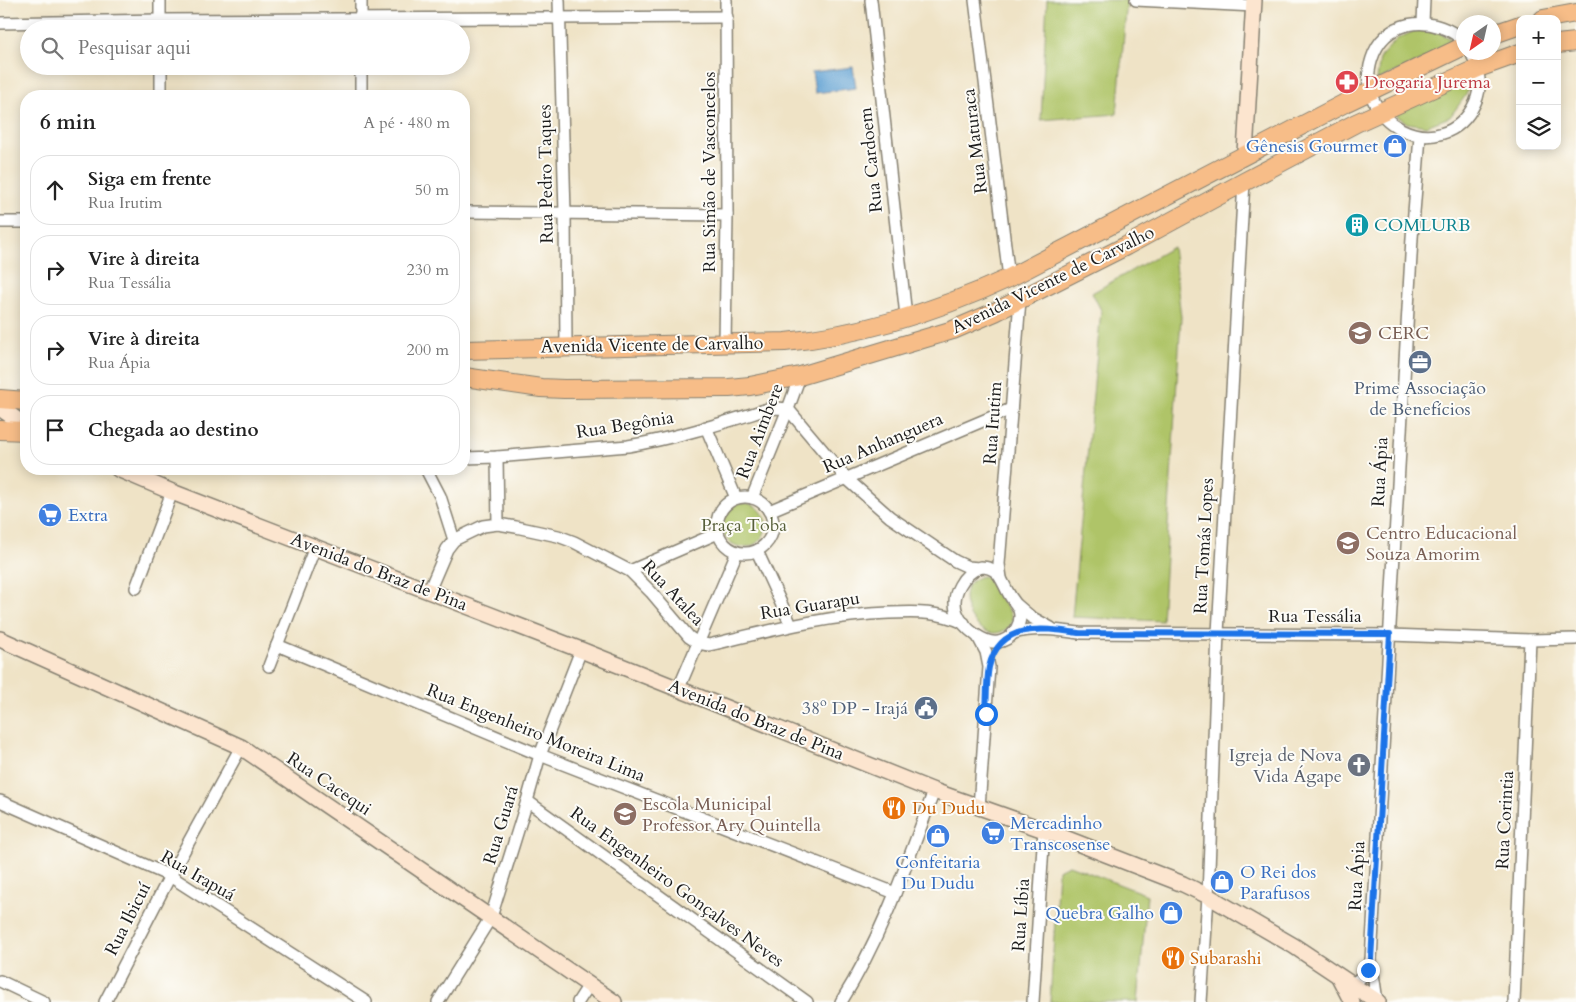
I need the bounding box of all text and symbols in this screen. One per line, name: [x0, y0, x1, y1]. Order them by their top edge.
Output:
north arrow: [1456, 15, 1501, 60]
map controls: [1516, 15, 1561, 150]
button: +: [1516, 15, 1561, 60]
search box: [20, 20, 470, 75]
icon: search: [38, 34, 66, 62]
text: Pesquisar aqui: [78, 35, 191, 61]
button: −: [1516, 60, 1561, 105]
pharmacy icon: Drogaria Jurema: [1334, 69, 1360, 95]
place label: Drogaria Jurema: [1364, 70, 1491, 95]
street label: Rua Simão de Vasconcelos: [697, 71, 722, 273]
street label: Rua Maturaca: [956, 87, 994, 195]
street label: Rua Pedro Taques: [532, 104, 560, 244]
street label: Rua Cardoem: [853, 105, 889, 214]
button: layers: [1516, 105, 1561, 150]
text: 6 min: [40, 108, 96, 137]
text: A pé · 480 m: [363, 112, 450, 134]
shop icon: Gênesis Gourmet: [1382, 133, 1408, 159]
place label: Gênesis Gourmet: [1246, 134, 1378, 159]
text: Siga em frente: [88, 166, 212, 192]
icon: ahead: [41, 176, 69, 204]
text: 50 m: [415, 179, 449, 201]
text: Rua Irutim: [88, 192, 162, 214]
building icon: COMLURB: [1344, 212, 1370, 238]
place label: COMLURB: [1374, 213, 1471, 238]
street label: Avenida Vicente de Carvalho: [947, 220, 1159, 340]
text: Vire à direita: [88, 246, 200, 272]
icon: right: [41, 256, 69, 284]
text: 230 m: [407, 259, 449, 281]
text: Rua Tessália: [88, 272, 171, 294]
school or university icon: CERC: [1347, 320, 1373, 346]
place label: CERC: [1378, 321, 1429, 346]
text: Vire à direita: [88, 326, 200, 352]
street label: Avenida Vicente de Carvalho: [540, 331, 764, 359]
icon: right: [41, 336, 69, 364]
text: 200 m: [407, 339, 449, 361]
office icon: Prime Associação de Benefícios: [1407, 349, 1433, 375]
text: Rua Ápia: [88, 352, 150, 374]
place label: Prime Associação de Benefícios: [1354, 376, 1486, 422]
street label: Rua Aimbere: [730, 380, 790, 482]
street label: Rua Irutim: [978, 380, 1008, 466]
street label: Rua Begônia: [575, 405, 676, 445]
street label: Rua Anhanguera: [819, 406, 947, 480]
icon: arrive: [41, 416, 69, 444]
text: Chegada ao destino: [88, 417, 259, 443]
street label: Rua Ápia: [1366, 436, 1394, 508]
street label: Rua Tomás Lopes: [1188, 477, 1220, 615]
supermarket icon: Extra: [37, 502, 63, 528]
place label: Extra: [68, 503, 108, 528]
park label: Praça Toba: [701, 513, 787, 538]
place label: Centro Educacional Souza Amorim: [1366, 521, 1518, 567]
street label: Avenida do Braz de Pina: [287, 527, 471, 617]
school or university icon: Centro Educacional Souza Amorim: [1335, 530, 1361, 556]
street label: Rua Atalea: [636, 555, 710, 632]
street label: Rua Guarapu: [758, 586, 862, 626]
street label: Rua Tessália: [1268, 604, 1362, 629]
street label: Avenida do Braz de Pina: [664, 673, 848, 767]
street label: Rua Engenheiro Moreira Lima: [423, 678, 649, 788]
public building icon: 38º DP - Irajá: [913, 695, 939, 721]
place label: 38º DP - Irajá: [802, 696, 908, 721]
route start: [975, 703, 998, 726]
place label: Igreja de Nova Vida Ágape: [1229, 743, 1342, 789]
street label: Rua Cacequi: [282, 746, 376, 822]
church icon: Igreja de Nova Vida Ágape: [1346, 752, 1372, 778]
street label: Rua Corintia: [1490, 770, 1520, 870]
street label: Rua Guará: [477, 782, 525, 867]
place label: Escola Municipal Professor Ary Quintella: [642, 792, 821, 838]
restaurant icon: Du Dudu: [881, 795, 907, 821]
place label: Du Dudu: [912, 796, 985, 821]
street label: Rua Engenheiro Gonçalves Neves: [565, 801, 789, 973]
school or university icon: Escola Municipal Professor Ary Quintella: [612, 801, 638, 827]
place label: Mercadinho Transcosense: [1010, 811, 1110, 857]
supermarket icon: Mercadinho Transcosense: [980, 820, 1006, 846]
shop icon: Confeitaria Du Dudu: [925, 823, 951, 849]
street label: Rua Ápia: [1343, 840, 1371, 912]
street label: Rua Irapuá: [156, 845, 240, 908]
place label: Confeitaria Du Dudu: [895, 850, 981, 896]
place label: O Rei dos Parafusos: [1240, 860, 1316, 906]
shop icon: O Rei dos Parafusos: [1209, 869, 1235, 895]
street label: Rua Líbia: [1006, 877, 1036, 952]
street label: Rua Ibicuí: [99, 878, 157, 960]
shop icon: Quebra Galho: [1158, 900, 1184, 926]
place label: Quebra Galho: [1045, 901, 1154, 926]
restaurant icon: Subarashi: [1160, 945, 1186, 971]
place label: Subarashi: [1190, 946, 1262, 971]
route end: [1357, 959, 1380, 982]

